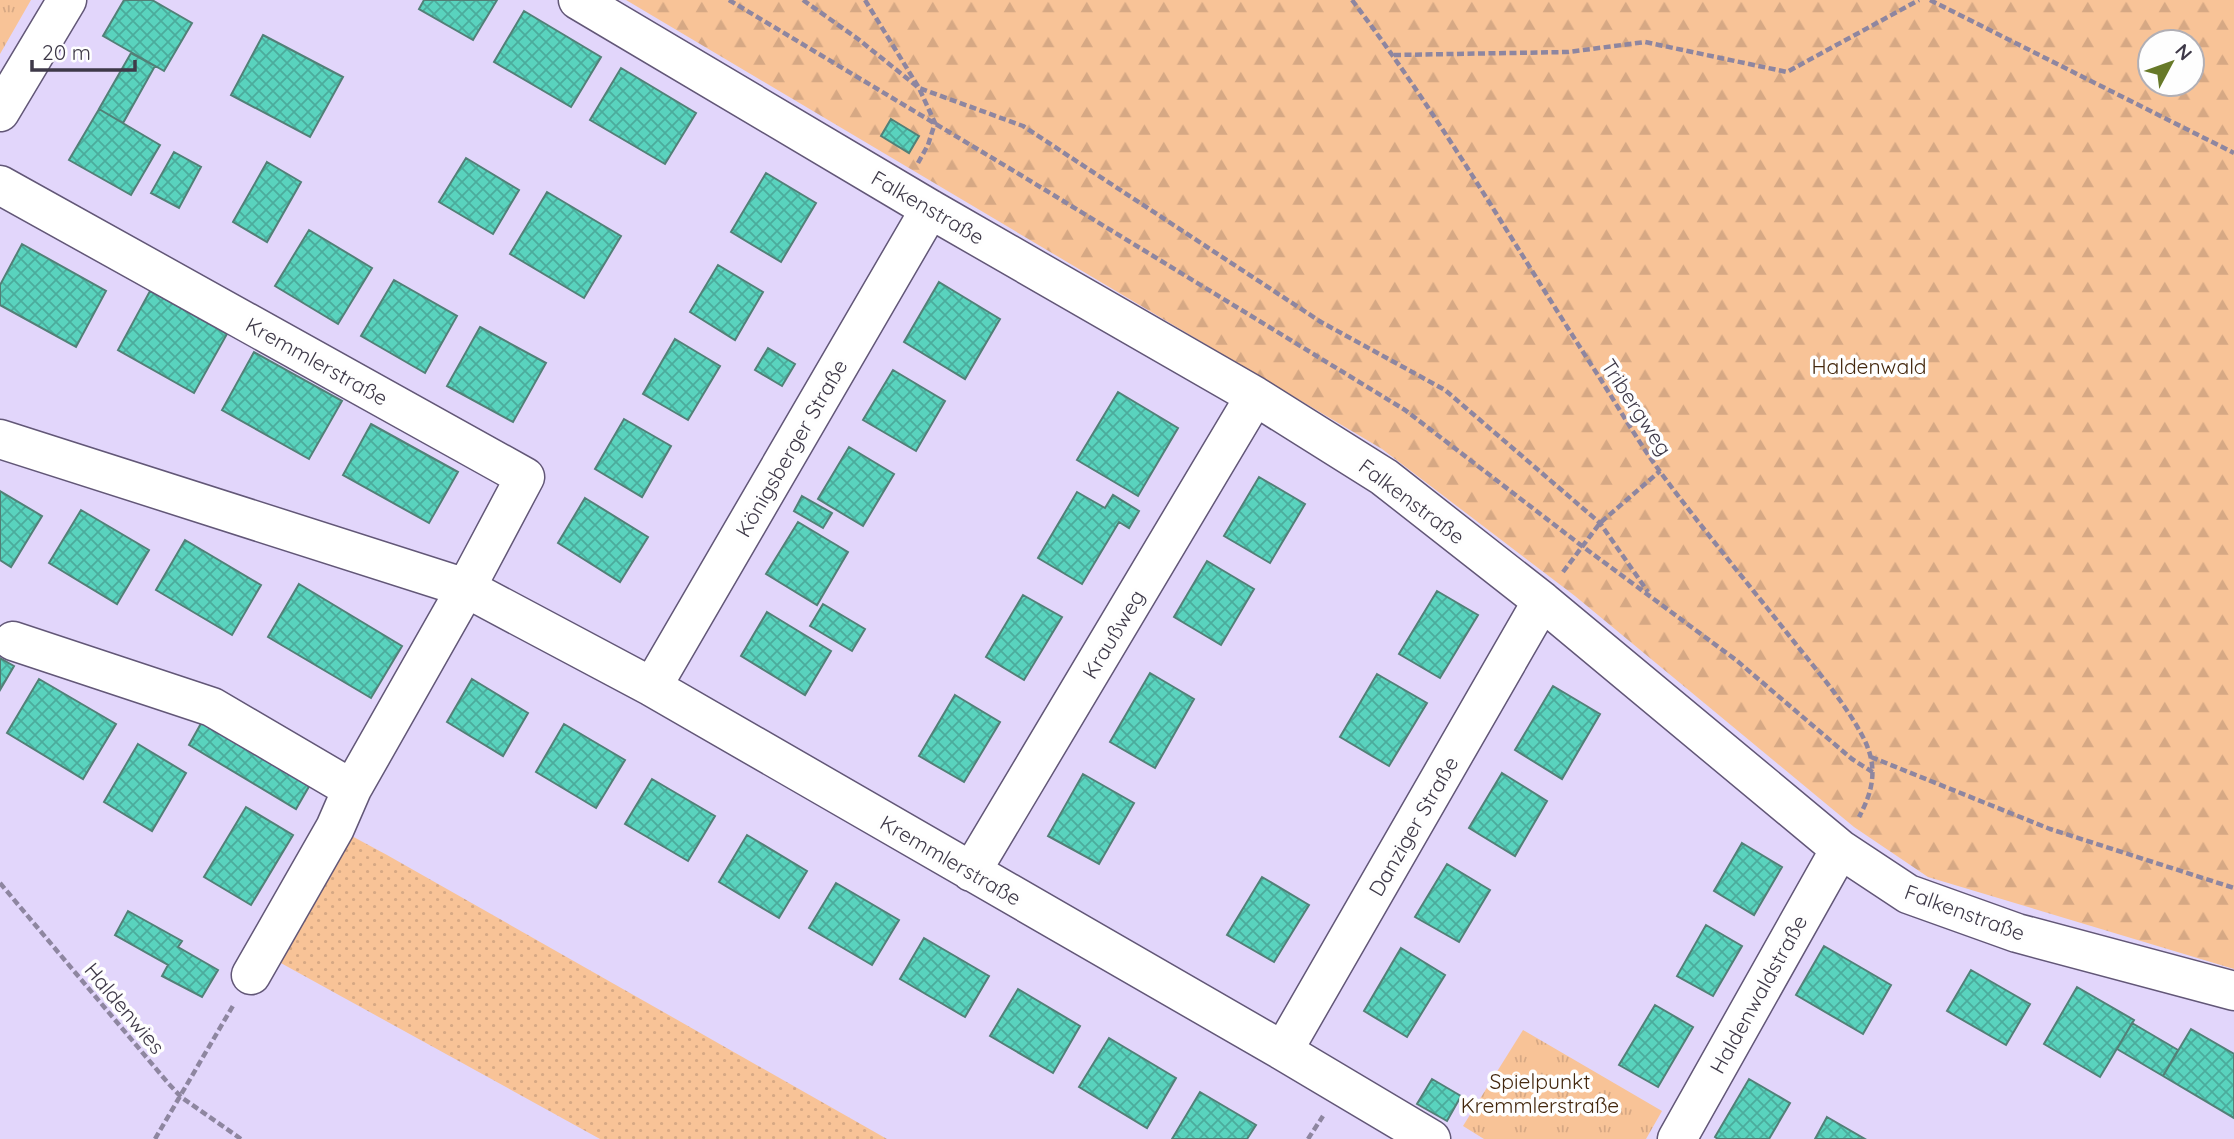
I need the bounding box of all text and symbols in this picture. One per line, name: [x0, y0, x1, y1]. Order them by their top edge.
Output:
scale bar: [32, 28, 135, 72]
north arrow: [2136, 28, 2206, 98]
text: 20 m: [42, 39, 91, 65]
text: N: [2170, 39, 2197, 65]
street label: Falkenstraße: [867, 164, 989, 250]
street label: Kremmlerstraße: [241, 311, 393, 411]
park label: Haldenwald: [1811, 353, 1927, 379]
street label: Königsberger Straße: [729, 354, 853, 542]
street label: Tribergweg: [1596, 354, 1678, 460]
street label: Falkenstraße: [1354, 453, 1470, 549]
street label: Kraußweg: [1076, 585, 1150, 683]
street label: Danziger Straße: [1362, 752, 1464, 900]
street label: Kremmlerstraße: [876, 809, 1026, 911]
street label: Falkenstraße: [1901, 878, 2029, 946]
street label: Haldenwaldstraße: [1704, 910, 1812, 1078]
street label: Haldenwies: [79, 957, 171, 1059]
park label: Spielpunkt Kremmlerstraße: [1461, 1068, 1619, 1118]

